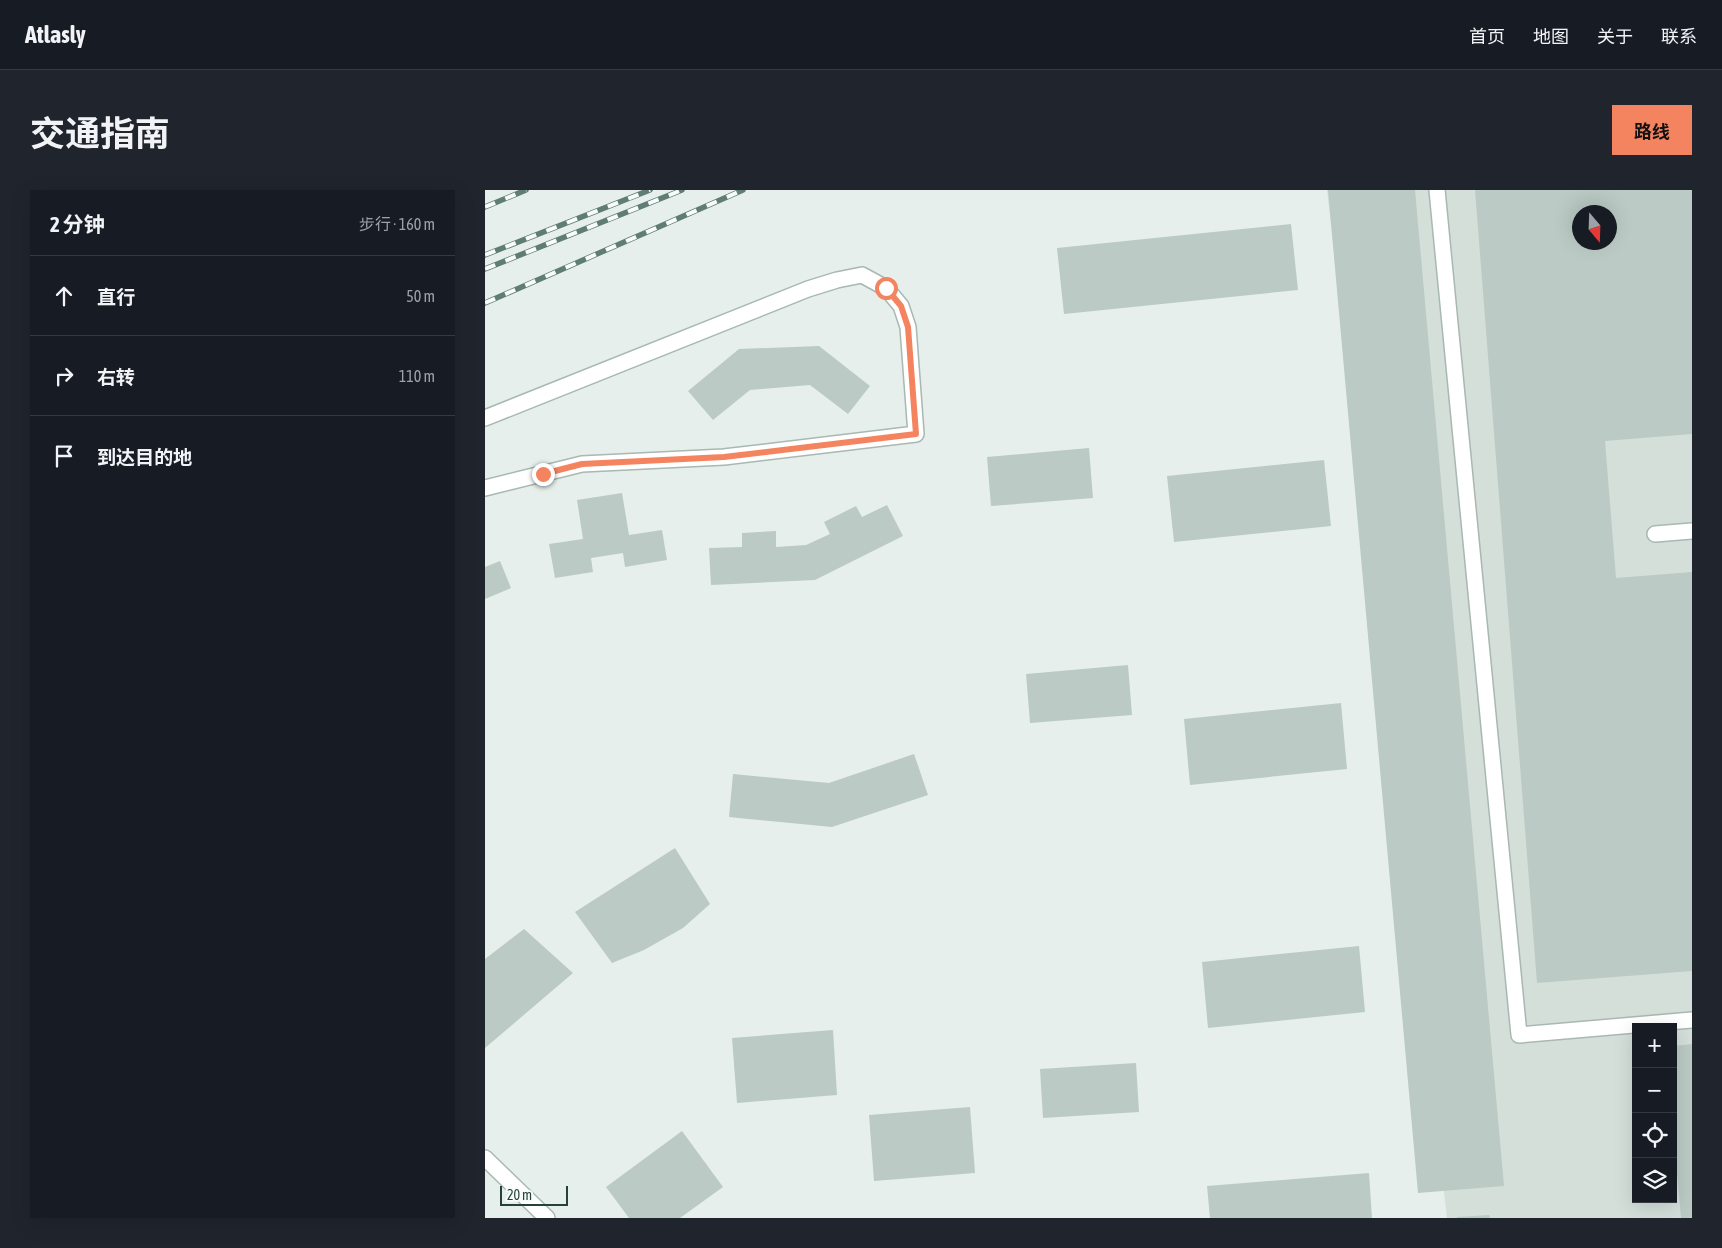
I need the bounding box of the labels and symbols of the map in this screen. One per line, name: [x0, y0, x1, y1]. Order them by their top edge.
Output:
north arrow: [1572, 205, 1617, 250]
route start: [875, 277, 898, 300]
route end: [532, 463, 555, 486]
scale bar: [500, 1183, 567, 1206]

